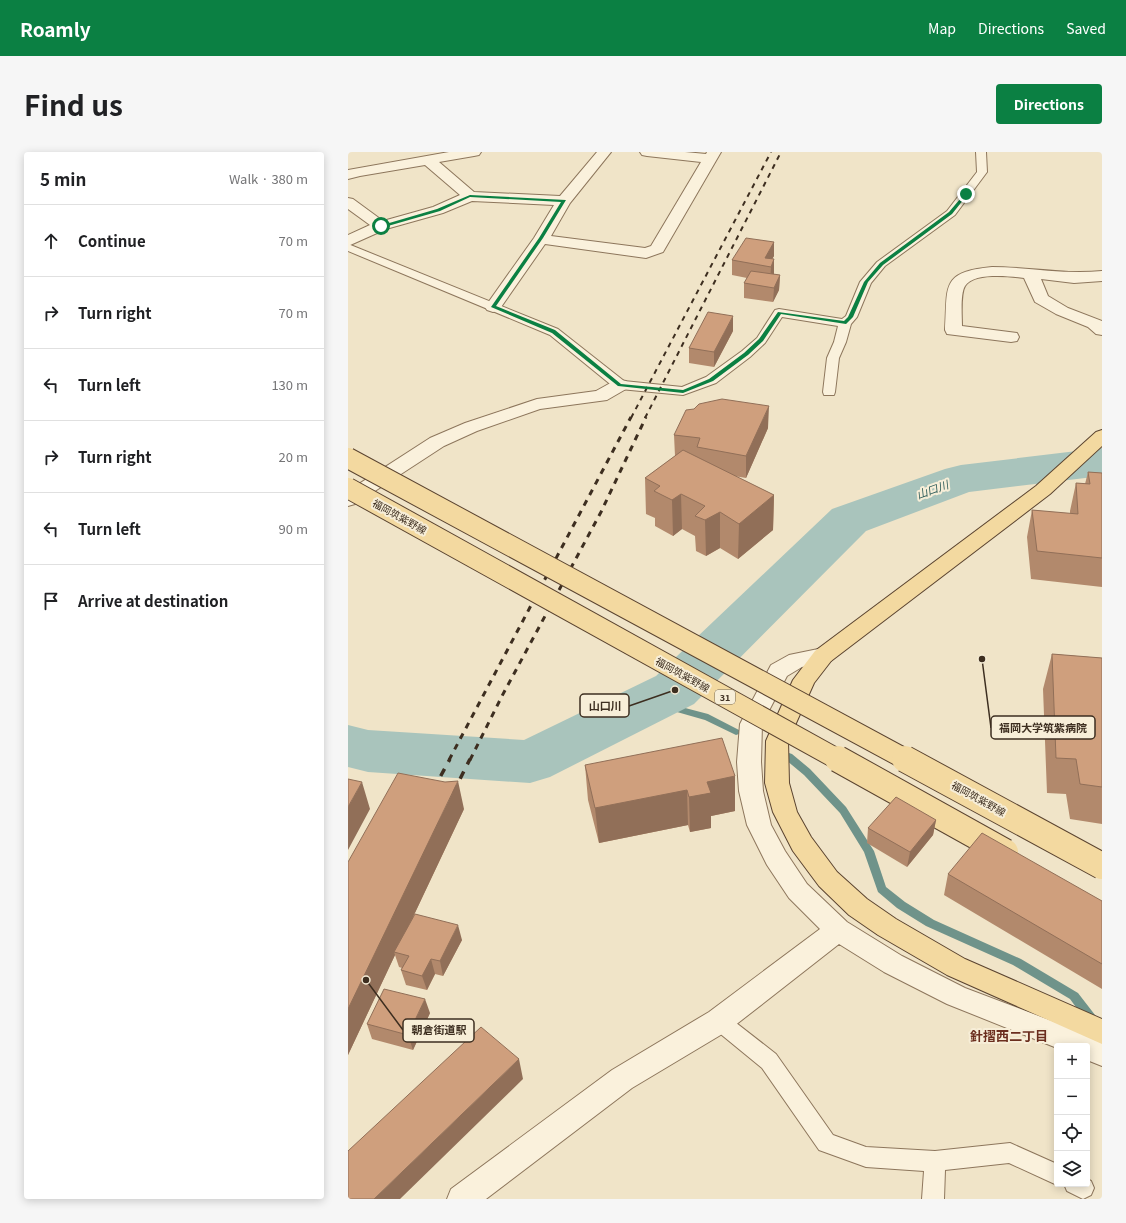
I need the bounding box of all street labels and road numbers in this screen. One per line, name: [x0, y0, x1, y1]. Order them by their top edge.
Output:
street label: 福岡筑紫野線: [370, 495, 430, 537]
street label: 福岡筑紫野線: [653, 653, 713, 695]
road number: 31: [715, 690, 735, 704]
street label: 福岡筑紫野線: [949, 777, 1009, 819]

